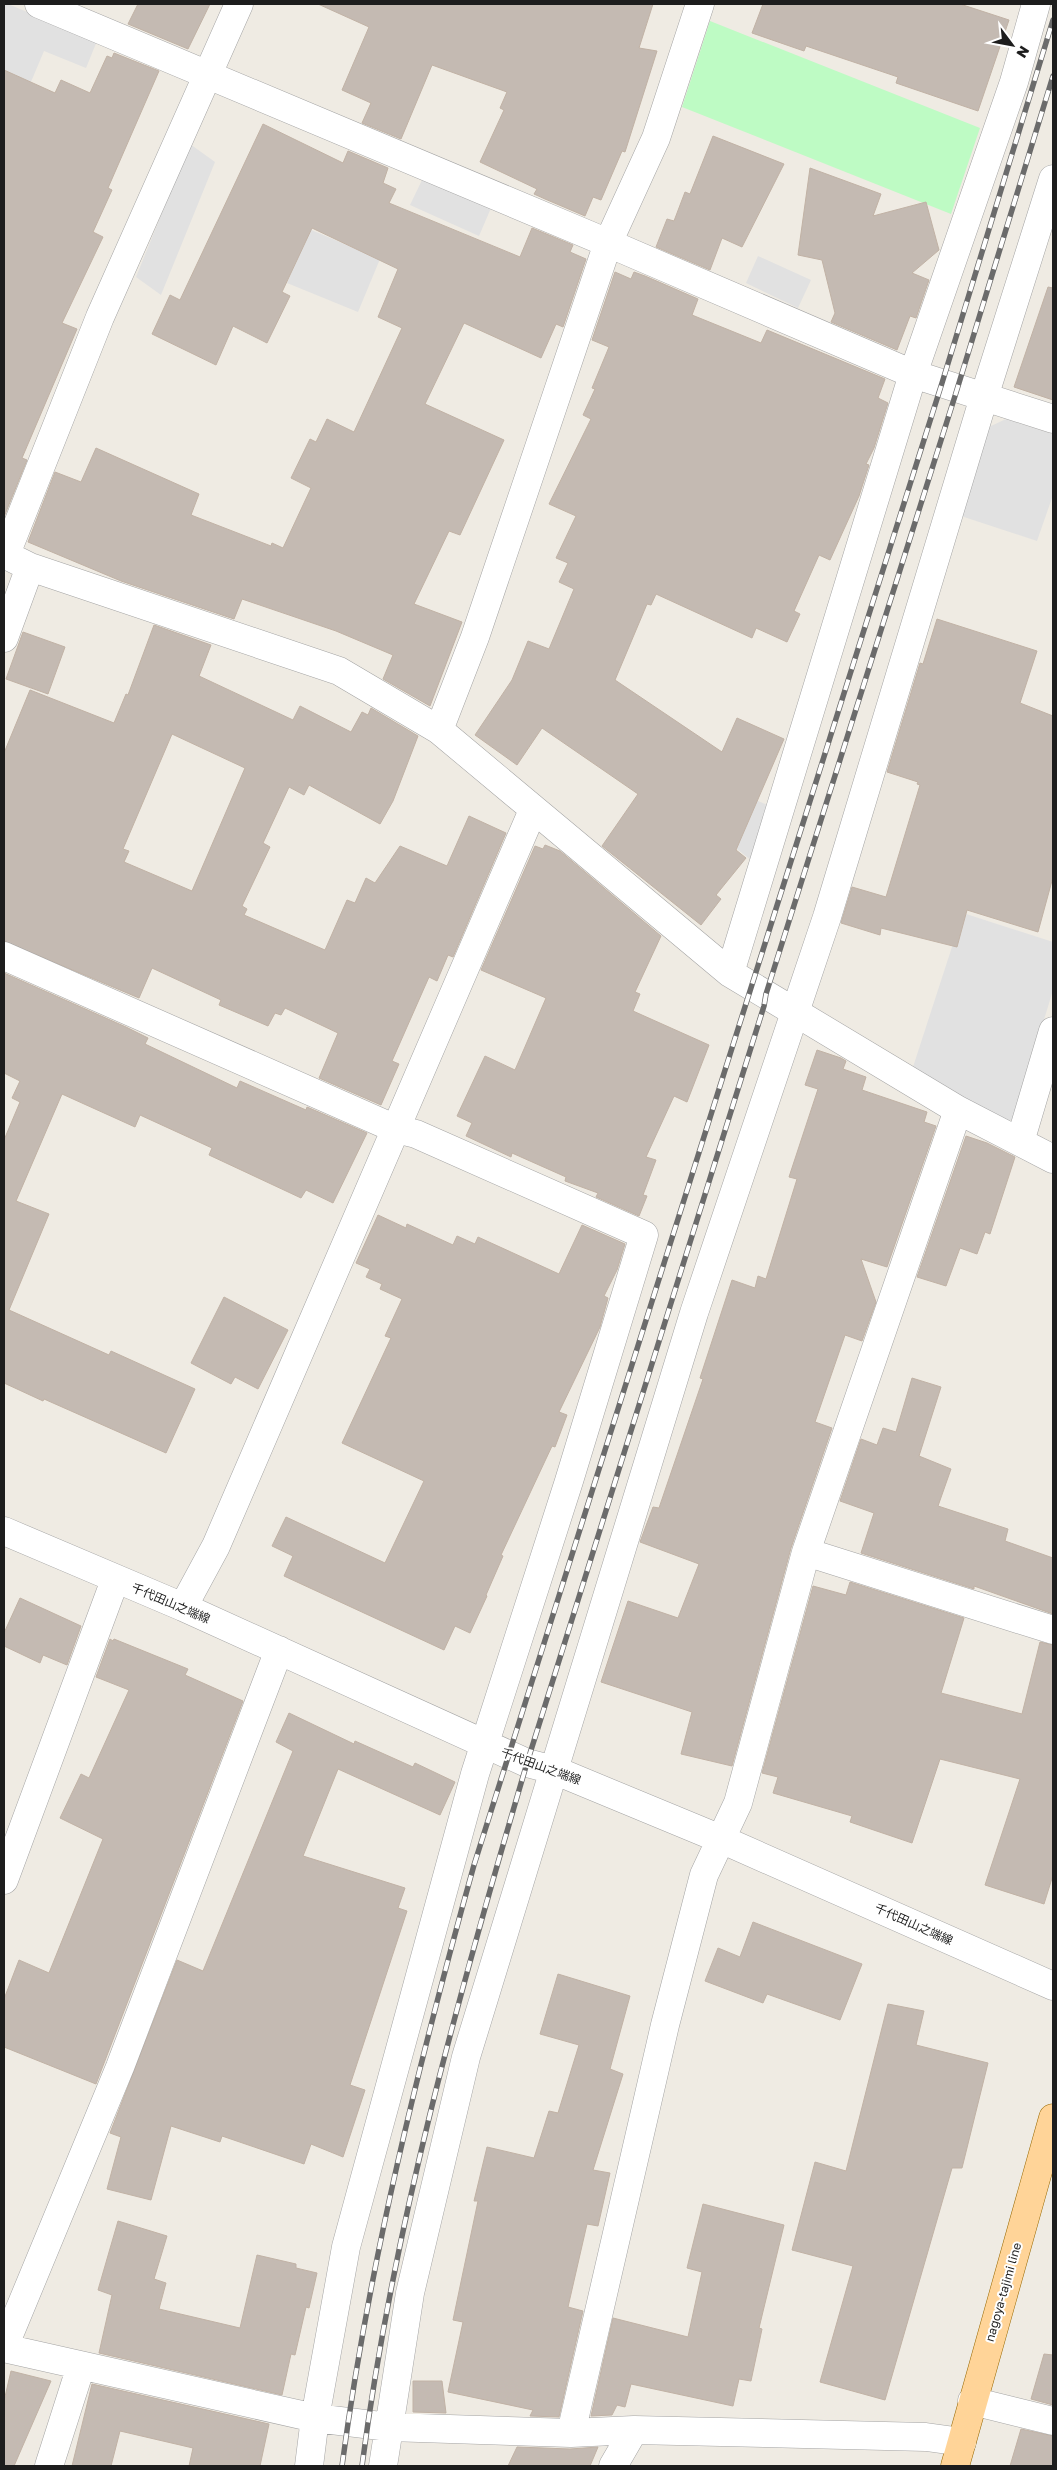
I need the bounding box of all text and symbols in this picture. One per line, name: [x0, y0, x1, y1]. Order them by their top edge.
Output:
north arrow: [987, 20, 1037, 70]
text: N: [1013, 43, 1033, 61]
street label: 千代田山之端線: [129, 1580, 213, 1626]
street label: 千代田山之端線: [499, 1745, 583, 1787]
street label: 千代田山之端線: [873, 1900, 955, 1948]
street label: nagoya-tajimi line: [982, 2241, 1024, 2343]

